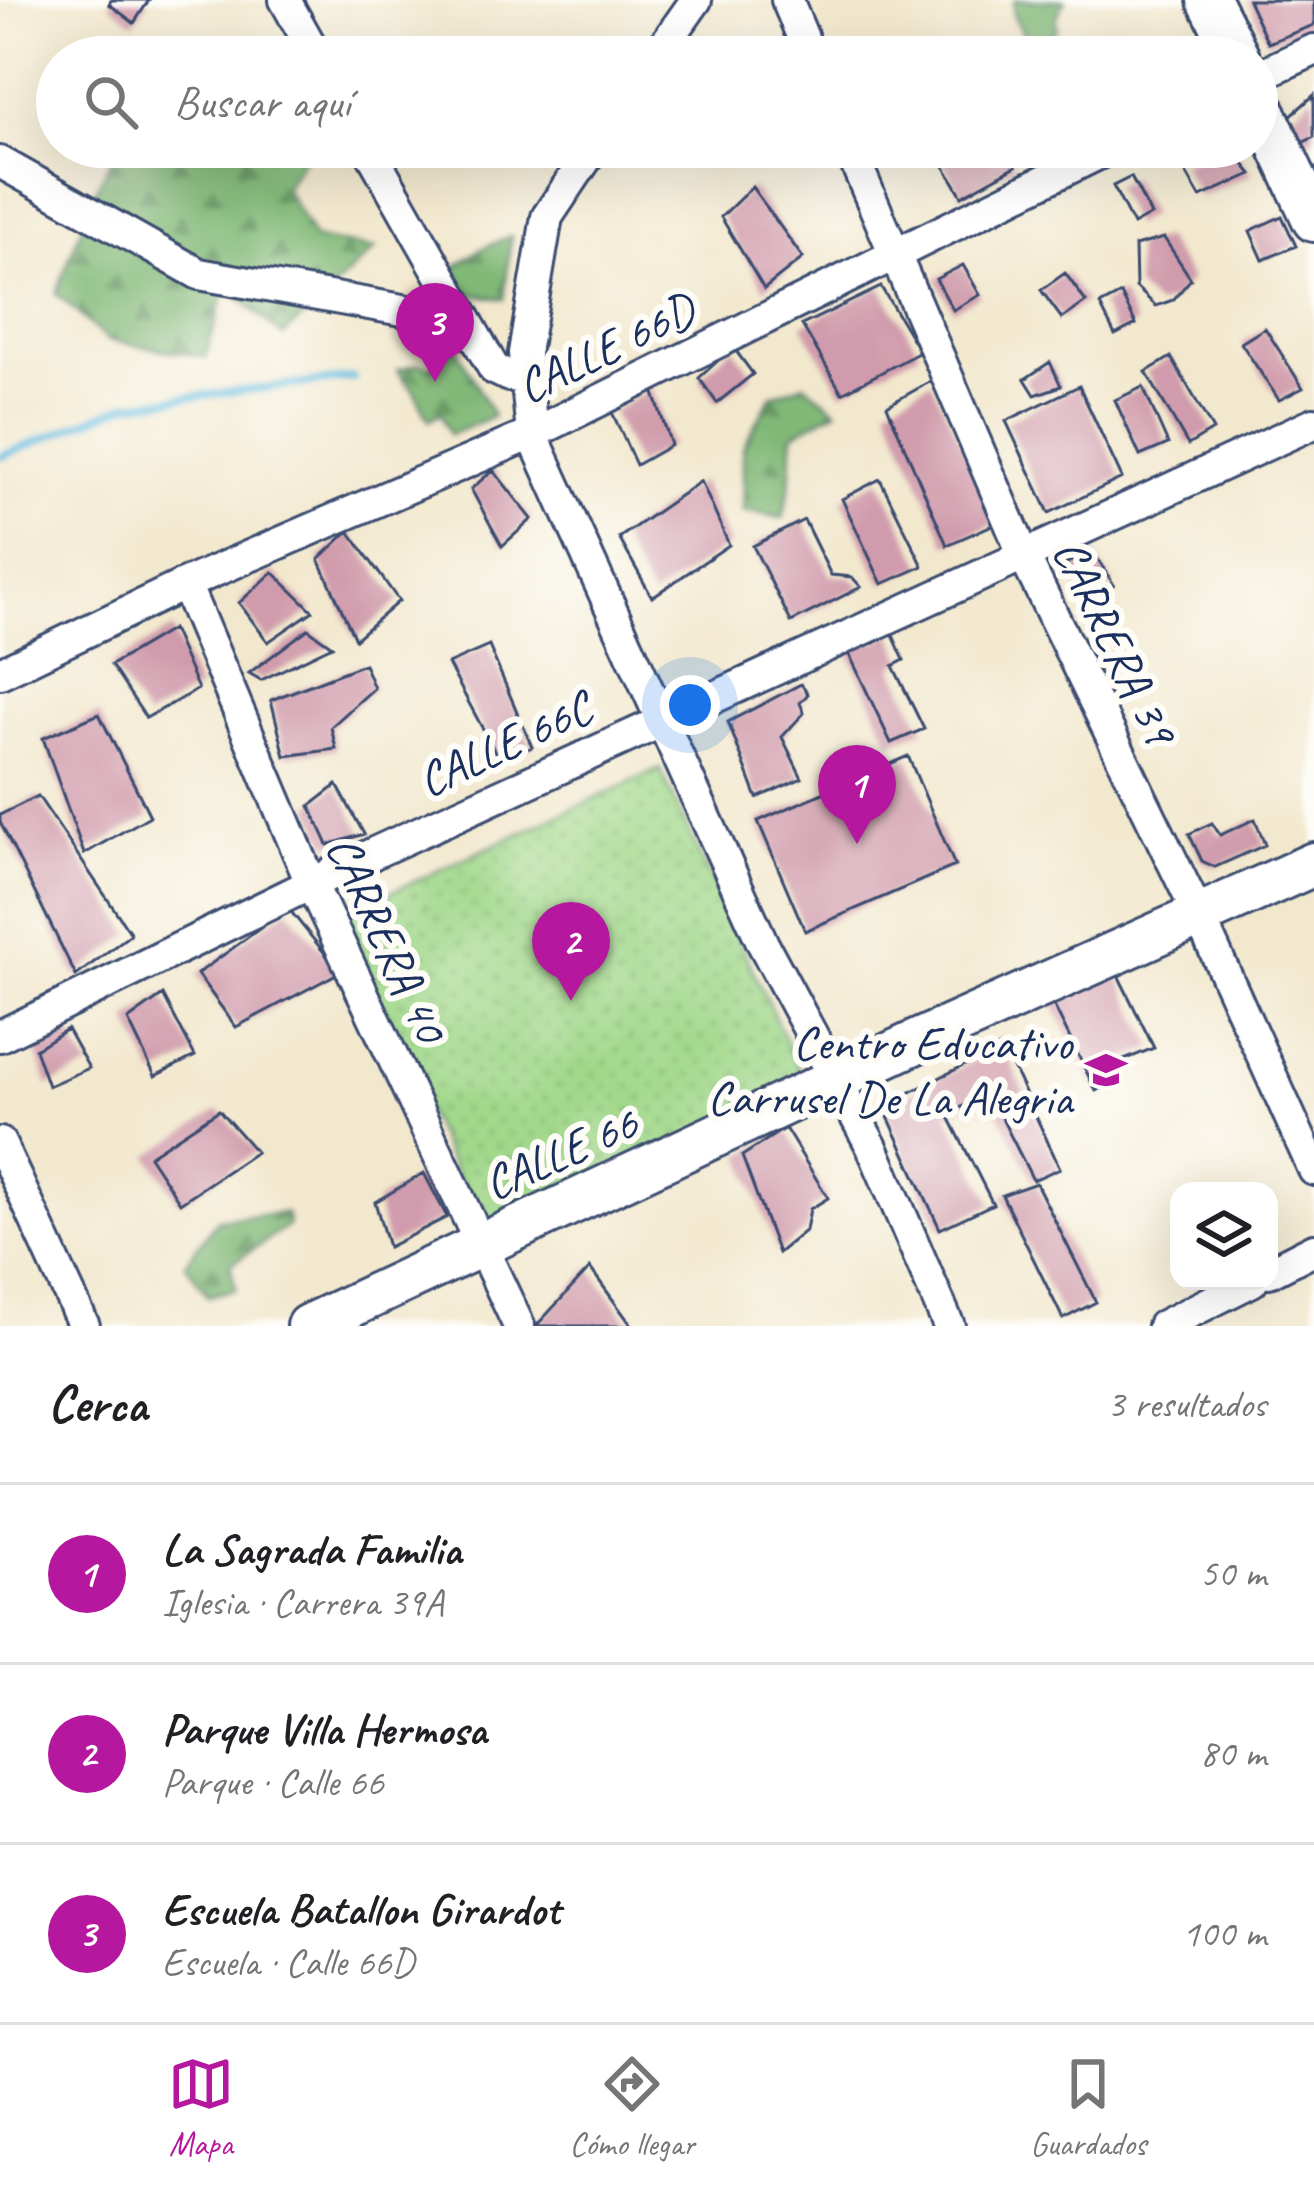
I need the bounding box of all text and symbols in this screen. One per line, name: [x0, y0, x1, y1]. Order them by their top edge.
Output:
search box: [36, 36, 1278, 168]
icon: search: [78, 69, 144, 135]
text: Buscar aquí: [174, 74, 350, 131]
street label: CALLE 66D: [507, 277, 708, 416]
pin: 3: [396, 283, 474, 382]
street label: CARRERA 39: [1040, 529, 1192, 757]
your location: [660, 675, 720, 735]
street label: CALLE 66C: [408, 676, 605, 810]
pin: 1: [818, 745, 896, 844]
street label: CARRERA 40: [313, 825, 462, 1054]
pin: 2: [532, 902, 610, 1001]
place label: Centro Educativo Carrusel De La Alegria: [707, 1013, 1075, 1128]
school or university icon: Centro Educativo Carrusel De La Alegria: [1083, 1047, 1129, 1093]
street label: CALLE 66: [474, 1092, 648, 1213]
map controls: [1170, 1182, 1278, 1290]
button: layers: [1170, 1182, 1278, 1290]
text: Cerca: [48, 1372, 147, 1436]
text: 3 resultados: [1107, 1380, 1266, 1429]
text: La Sagrada Familia: [162, 1521, 461, 1578]
text: 1: [78, 1549, 96, 1598]
text: 50 m: [1200, 1549, 1266, 1598]
text: Iglesia · Carrera 39A: [162, 1578, 443, 1627]
text: Parque Villa Hermosa: [162, 1701, 486, 1758]
text: 2: [78, 1729, 96, 1778]
text: 80 m: [1200, 1729, 1266, 1778]
text: Parque · Calle 66: [162, 1758, 383, 1807]
text: Escuela Batallon Girardot: [162, 1881, 560, 1938]
text: 3: [78, 1909, 96, 1958]
text: 100 m: [1182, 1909, 1266, 1958]
text: Escuela · Calle 66D: [162, 1938, 414, 1987]
tab: Mapa: [168, 2051, 234, 2165]
tab: Cómo llegar: [570, 2051, 695, 2165]
tab: Guardados: [1030, 2051, 1146, 2165]

